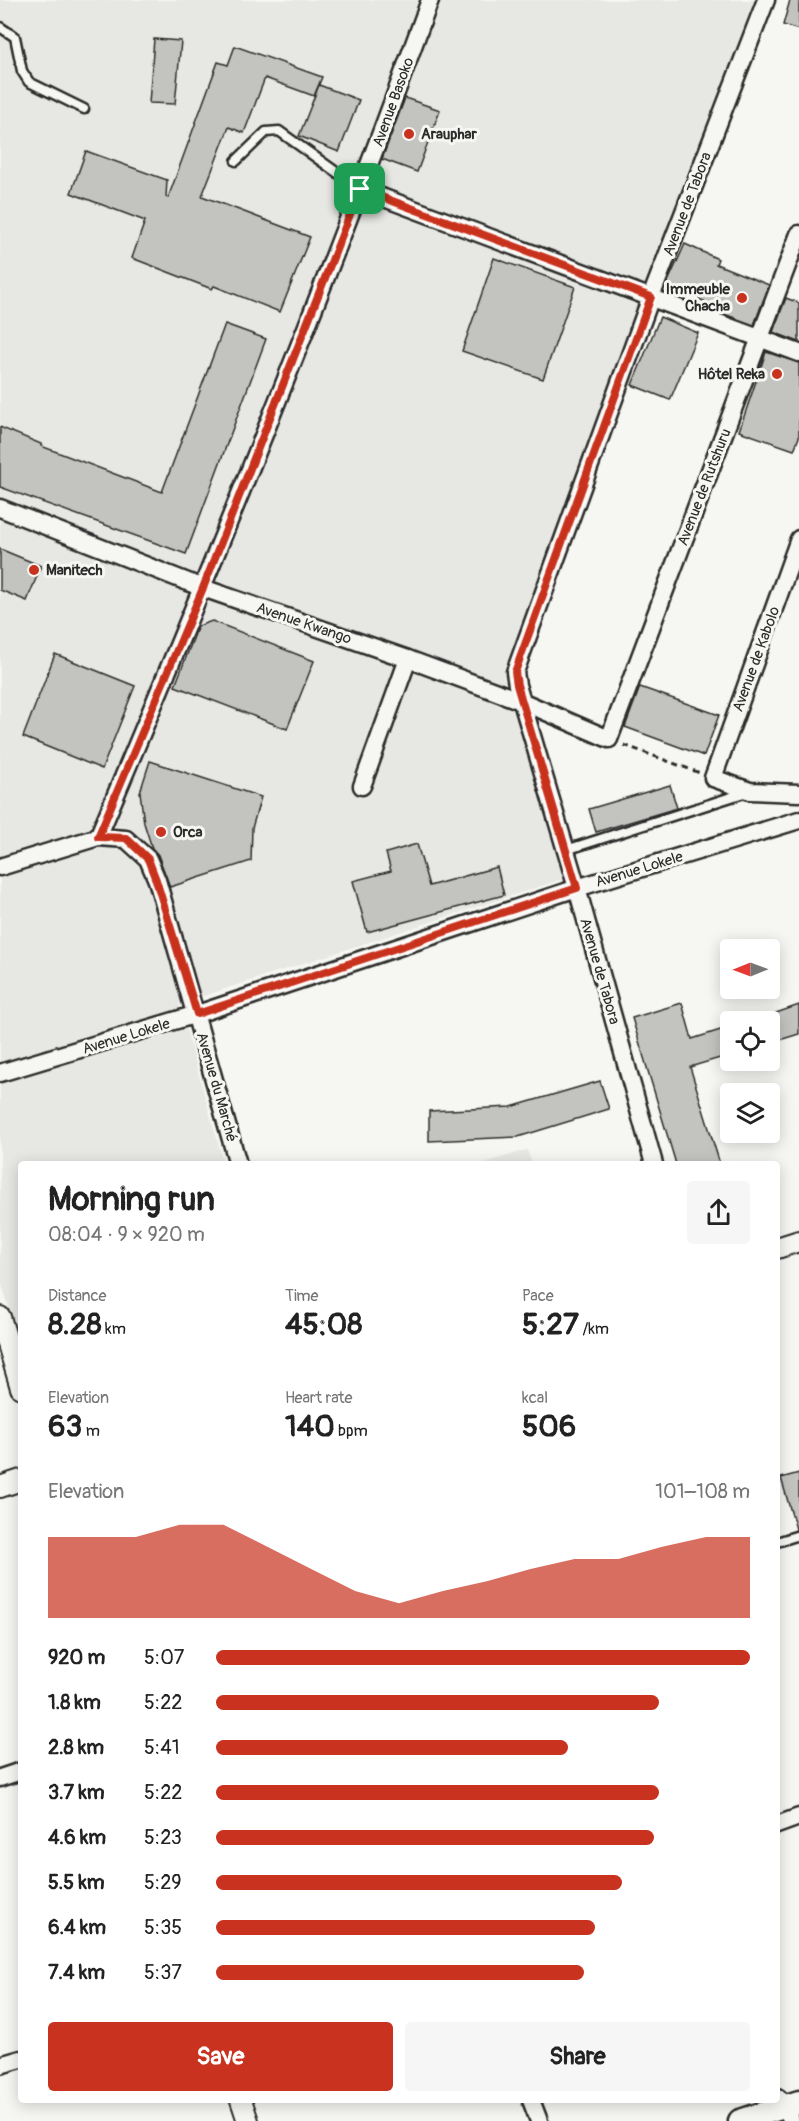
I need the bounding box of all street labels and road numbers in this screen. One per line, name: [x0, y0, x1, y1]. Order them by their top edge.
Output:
street label: Avenue Basoko: [368, 55, 418, 150]
street label: Avenue de Tabora: [659, 150, 716, 259]
street label: Avenue de Rutshuru: [673, 426, 736, 548]
street label: Avenue Kwango: [254, 598, 354, 649]
street label: Avenue de Kabolo: [729, 604, 784, 714]
street label: Avenue Lokele: [593, 847, 686, 892]
street label: Avenue de Tabora: [575, 916, 624, 1026]
street label: Avenue Lokele: [80, 1014, 173, 1059]
street label: Avenue du Marché: [192, 1030, 241, 1144]

